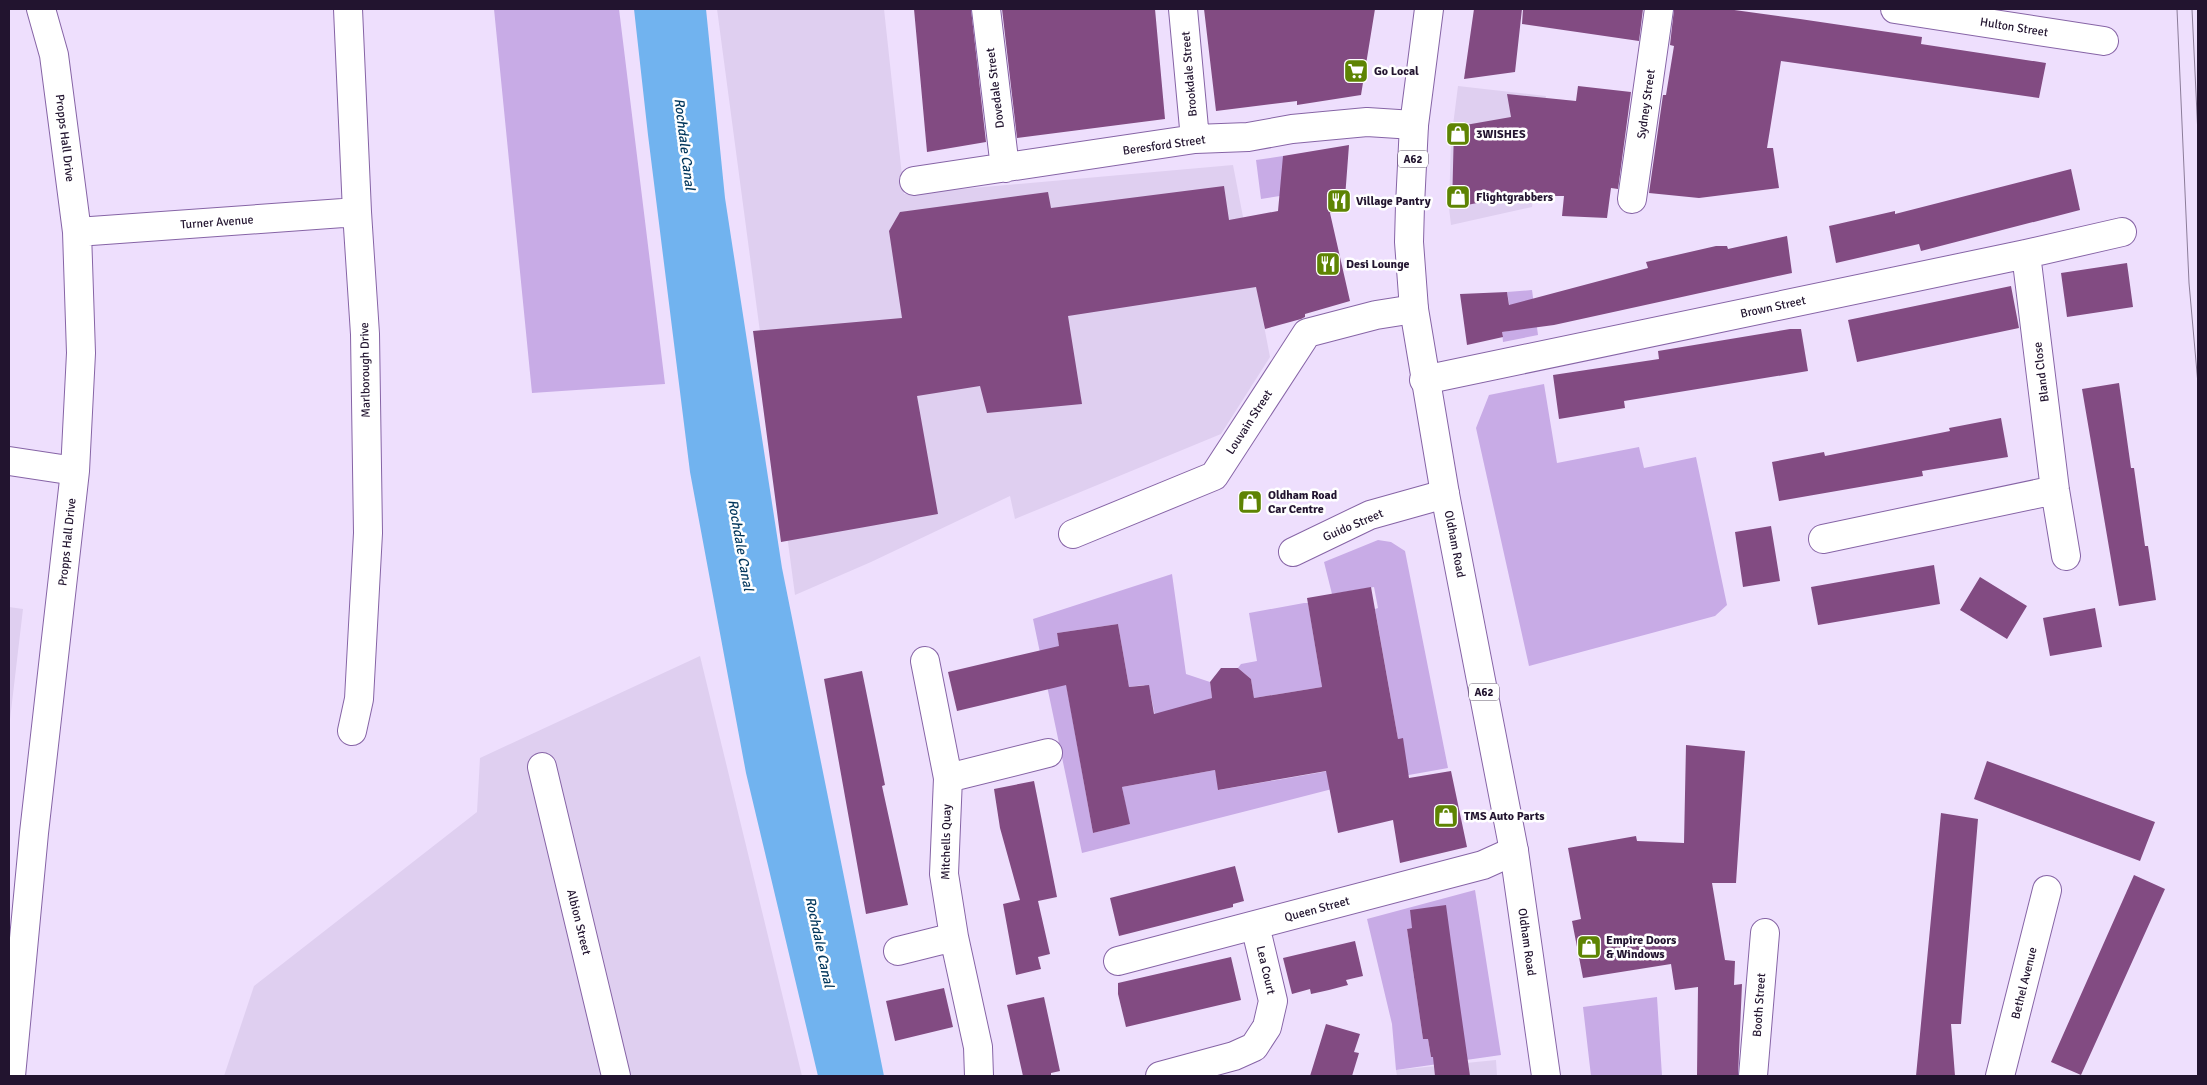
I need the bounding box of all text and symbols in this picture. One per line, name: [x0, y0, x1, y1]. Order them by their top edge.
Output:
street label: Hulton Street: [1979, 15, 2049, 40]
street label: Brookdale Street: [1178, 31, 1201, 117]
street label: Dovedale Street: [983, 47, 1008, 129]
supermarket icon: Go Local: [1343, 58, 1369, 84]
place label: Go Local: [1374, 64, 1419, 79]
street label: Sydney Street: [1634, 68, 1659, 140]
street label: Propps Hall Drive: [52, 93, 77, 183]
water label: Rochdale Canal: [670, 97, 699, 192]
shop icon: 3WISHES: [1445, 121, 1471, 147]
place label: 3WISHES: [1476, 127, 1526, 142]
street label: Beresford Street: [1122, 132, 1206, 159]
road number: A62: [1398, 150, 1428, 168]
shop icon: Flightgrabbers: [1445, 184, 1471, 210]
restaurant icon: Village Pantry: [1326, 188, 1352, 214]
place label: Flightgrabbers: [1476, 190, 1554, 205]
place label: Village Pantry: [1356, 194, 1431, 209]
street label: Turner Avenue: [180, 212, 254, 233]
restaurant icon: Desi Lounge: [1315, 251, 1341, 277]
place label: Desi Lounge: [1346, 257, 1410, 272]
street label: Brown Street: [1739, 293, 1807, 322]
street label: Marlborough Drive: [357, 322, 374, 418]
street label: Bland Close: [2030, 341, 2053, 403]
street label: Louvain Street: [1223, 387, 1276, 457]
place label: Oldham Road Car Centre: [1268, 488, 1338, 517]
shop icon: Oldham Road Car Centre: [1237, 489, 1263, 515]
street label: Propps Hall Drive: [55, 497, 80, 587]
water label: Rochdale Canal: [724, 498, 757, 593]
street label: Guido Street: [1321, 506, 1386, 545]
street label: Oldham Road: [1441, 509, 1468, 579]
road number: A62: [1469, 684, 1499, 700]
shop icon: TMS Auto Parts: [1433, 803, 1459, 829]
street label: Mitchells Quay: [938, 804, 955, 880]
place label: TMS Auto Parts: [1464, 809, 1545, 824]
street label: Albion Street: [563, 888, 594, 956]
street label: Queen Street: [1283, 894, 1351, 925]
water label: Rochdale Canal: [802, 895, 838, 990]
street label: Oldham Road: [1514, 907, 1539, 977]
place label: Empire Doors & Windows: [1606, 933, 1677, 962]
shop icon: Empire Doors & Windows: [1576, 934, 1602, 960]
street label: Lea Court: [1253, 944, 1278, 996]
street label: Bethel Avenue: [2008, 946, 2041, 1021]
street label: Booth Street: [1750, 972, 1769, 1038]

